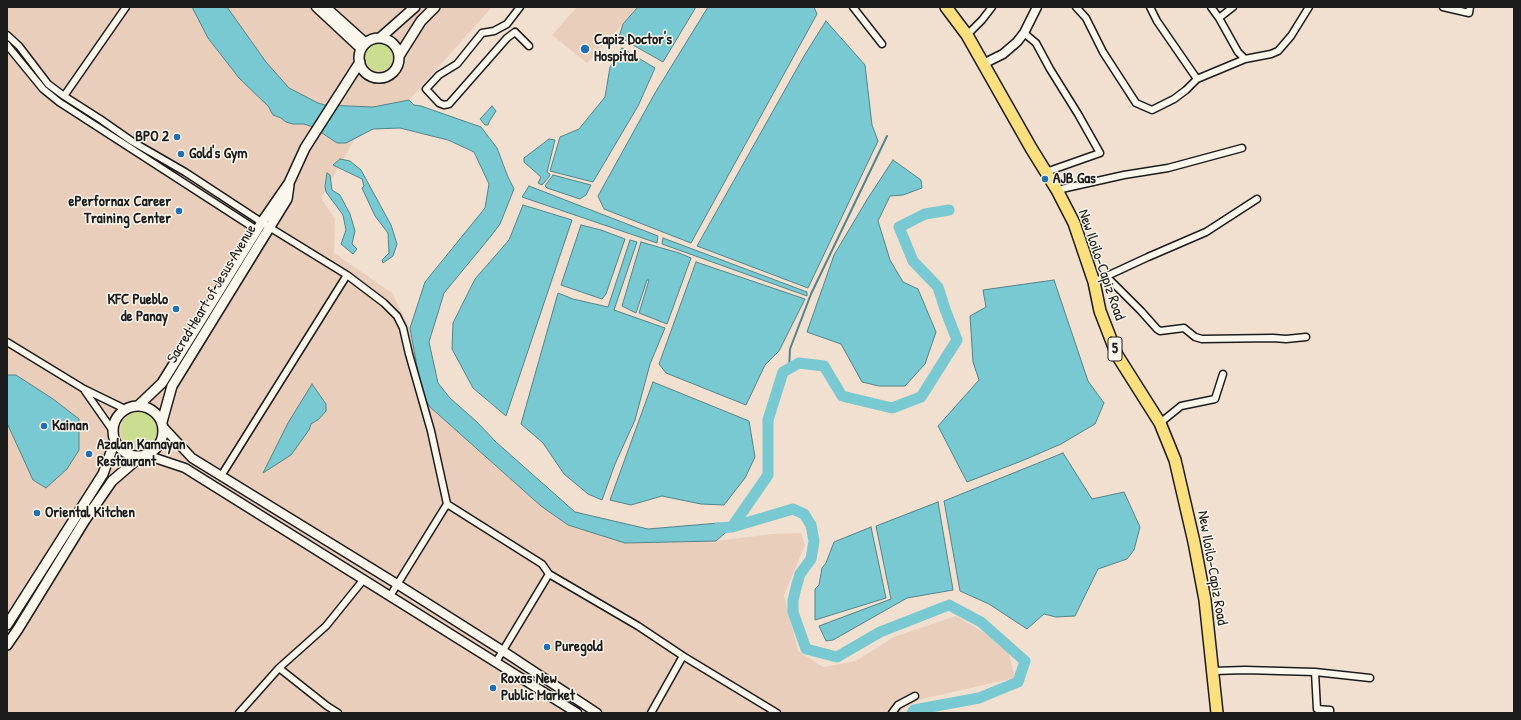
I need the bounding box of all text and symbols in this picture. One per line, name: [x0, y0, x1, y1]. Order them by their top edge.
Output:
place label: Capiz Doctor's Hospital: [594, 31, 672, 66]
marker: Capiz Doctor's Hospital: [579, 43, 591, 55]
place label: BPO 2: [135, 128, 169, 146]
marker: BPO 2: [172, 132, 182, 142]
place label: Gold's Gym: [189, 145, 248, 163]
marker: Gold's Gym: [176, 149, 186, 159]
place label: AJB Gas: [1053, 170, 1096, 188]
marker: AJB Gas: [1040, 174, 1050, 184]
place label: ePerfornax Career Training Center: [68, 193, 171, 228]
marker: ePerfornax Career Training Center: [174, 206, 184, 216]
street label: New Iloilo-Capiz Road: [1074, 207, 1128, 323]
street label: Sacred Heart of Jesus Avenue: [164, 222, 260, 366]
place label: KFC Pueblo de Panay: [107, 291, 168, 326]
marker: KFC Pueblo de Panay: [171, 304, 181, 314]
road number: 5: [1108, 337, 1122, 361]
place label: Kainan: [52, 417, 89, 435]
marker: Kainan: [39, 421, 49, 431]
place label: Azalan Kamayan Restaurant: [97, 436, 186, 471]
marker: Azalan Kamayan Restaurant: [84, 449, 94, 459]
place label: Oriental Kitchen: [45, 504, 135, 522]
marker: Oriental Kitchen: [32, 508, 42, 518]
street label: New Iloilo-Capiz Road: [1193, 509, 1231, 627]
place label: Puregold: [555, 638, 603, 656]
marker: Puregold: [542, 642, 552, 652]
place label: Roxas New Public Market: [501, 670, 575, 705]
marker: Roxas New Public Market: [488, 683, 498, 693]

